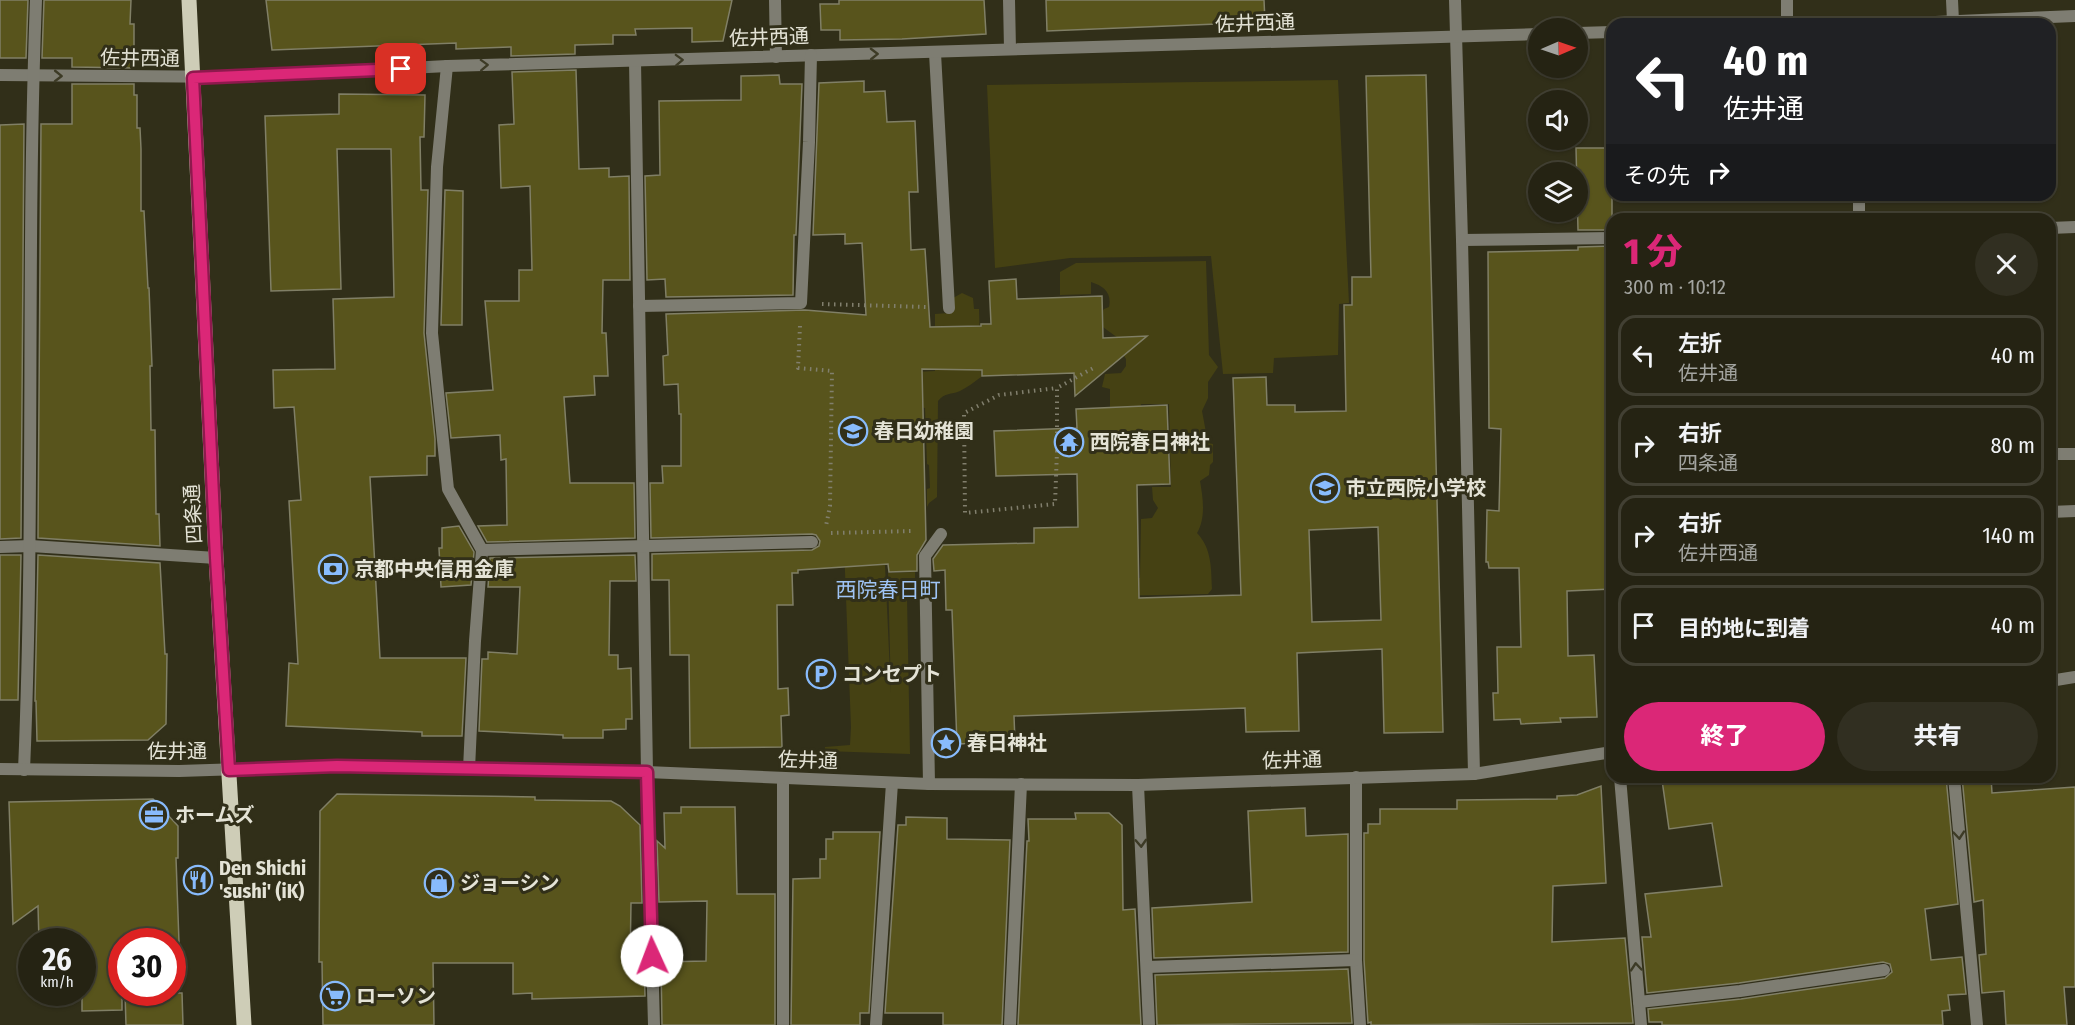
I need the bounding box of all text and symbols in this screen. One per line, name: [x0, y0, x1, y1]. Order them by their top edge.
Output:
street label: 佐井西通: [1215, 10, 1295, 36]
north arrow: [1528, 18, 1588, 78]
map controls: [1528, 18, 1588, 222]
street label: 佐井西通: [729, 24, 809, 50]
text: 40 m: [1723, 36, 1808, 86]
icon: left: [1624, 42, 1702, 120]
pin: [375, 43, 426, 94]
street label: 佐井西通: [100, 45, 180, 71]
one-way arrow: [869, 48, 878, 60]
icon: arrive: [384, 52, 417, 85]
one-way arrow: [675, 54, 684, 66]
one-way arrow: [480, 59, 489, 72]
one-way arrow: [54, 70, 63, 83]
button: sound: [1528, 90, 1588, 150]
text: 佐井通: [1723, 93, 1804, 125]
icon: right: [1702, 156, 1735, 189]
button: layers: [1528, 162, 1588, 222]
text: その先: [1624, 162, 1690, 189]
text: 1 分: [1624, 230, 1683, 274]
button: close: [1975, 233, 2038, 296]
text: 300 m · 10:12: [1624, 275, 1726, 299]
text: 左折: [1678, 330, 1722, 357]
icon: left: [1627, 339, 1660, 372]
text: 40 m: [1991, 342, 2035, 369]
text: 佐井通: [1678, 361, 1738, 385]
school or university icon: 春日幼稚園: [837, 415, 869, 447]
place label: 春日幼稚園: [874, 419, 974, 443]
text: 右折: [1678, 420, 1722, 447]
temple icon: 西院春日神社: [1053, 426, 1085, 458]
icon: right: [1627, 429, 1660, 462]
place label: 西院春日神社: [1090, 430, 1210, 454]
text: 80 m: [1990, 432, 2035, 459]
text: 四条通: [1678, 451, 1738, 475]
school or university icon: 市立西院小学校: [1309, 472, 1341, 504]
place label: 市立西院小学校: [1346, 476, 1486, 500]
street label: 四条通: [179, 483, 207, 545]
text: 右折: [1678, 510, 1722, 537]
icon: right: [1627, 519, 1660, 552]
text: 140 m: [1982, 522, 2035, 549]
text: 佐井西通: [1678, 541, 1758, 565]
bank icon: 京都中央信用金庫: [317, 553, 349, 585]
place label: 京都中央信用金庫: [354, 557, 514, 581]
district label: 西院春日町: [836, 577, 941, 603]
icon: arrive: [1627, 609, 1660, 642]
text: 40 m: [1991, 612, 2035, 639]
text: 目的地に到着: [1678, 615, 1810, 642]
parking icon: コンセプト: [805, 658, 837, 690]
place label: コンセプト: [842, 662, 942, 686]
button: 終了: [1624, 702, 1825, 771]
button: 共有: [1837, 702, 2038, 771]
place icon: 春日神社: [930, 727, 962, 759]
place label: 春日神社: [967, 731, 1047, 755]
street label: 佐井通: [147, 739, 207, 763]
street label: 佐井通: [778, 747, 838, 773]
street label: 佐井通: [1262, 747, 1322, 773]
office icon: ホームズ: [138, 799, 170, 831]
place label: ホームズ: [175, 803, 254, 827]
one-way arrow: [1952, 831, 1965, 840]
one-way arrow: [1134, 838, 1147, 847]
place label: Den Shichi 'sushi' (iK): [219, 856, 306, 903]
restaurant icon: Den Shichi 'sushi' (iK): [182, 864, 214, 896]
shop icon: ジョーシン: [423, 867, 455, 899]
place label: ジョーシン: [460, 871, 560, 895]
position arrow: [620, 924, 684, 988]
speed limit sign: 30: [108, 928, 186, 1006]
text: 26: [42, 942, 72, 978]
one-way arrow: [1630, 962, 1643, 971]
text: km/h: [40, 973, 74, 991]
supermarket icon: ローソン: [319, 980, 351, 1012]
place label: ローソン: [356, 984, 436, 1008]

